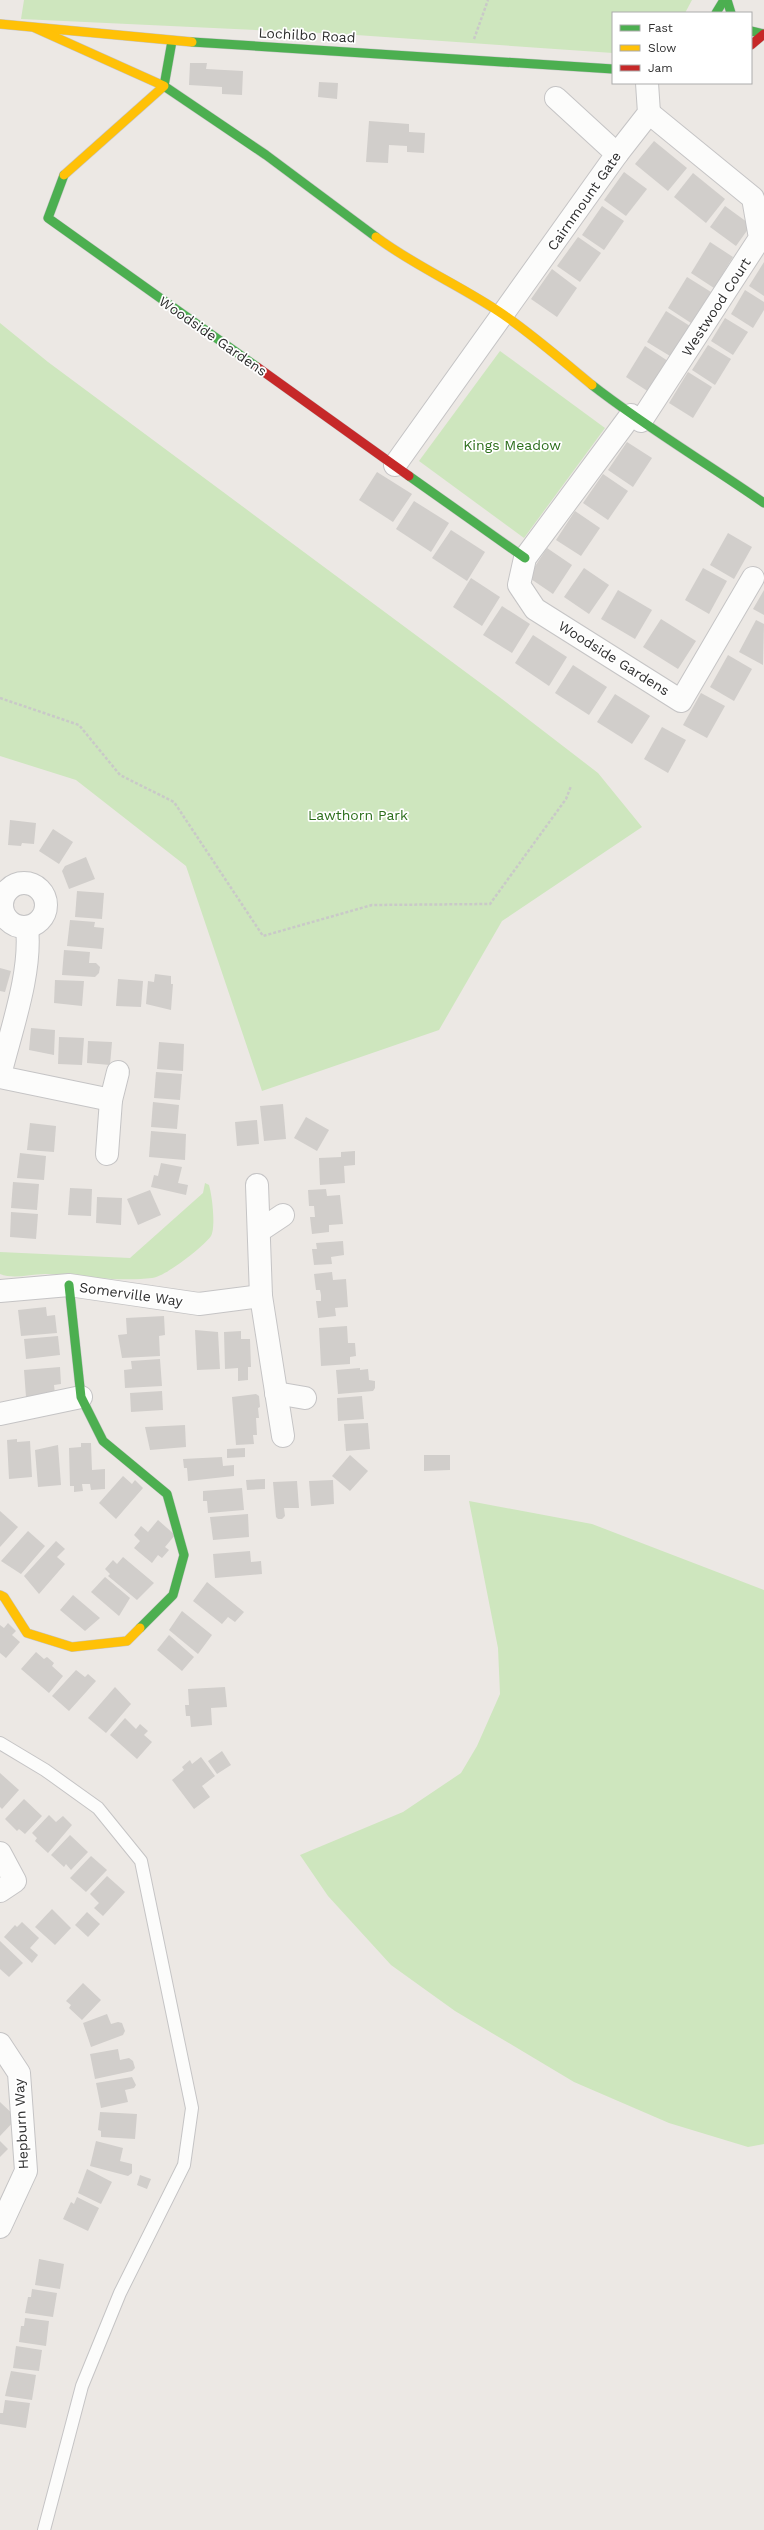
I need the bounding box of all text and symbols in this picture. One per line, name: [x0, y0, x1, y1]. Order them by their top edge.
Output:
legend: [612, 12, 752, 84]
text: Fast: [648, 21, 673, 35]
street label: Lochilbo Road: [258, 24, 356, 46]
text: Slow: [648, 41, 676, 55]
text: Jam: [648, 61, 673, 75]
street label: Cairnmount Gate: [544, 149, 624, 253]
street label: Westwood Court: [678, 255, 754, 359]
street label: Woodside Gardens: [156, 293, 270, 379]
park label: Kings Meadow: [463, 437, 561, 453]
street label: Woodside Gardens: [556, 617, 672, 699]
park label: Lawthorn Park: [308, 807, 408, 823]
street label: Somerville Way: [78, 1279, 184, 1309]
street label: Hepburn Way: [11, 2077, 31, 2170]

